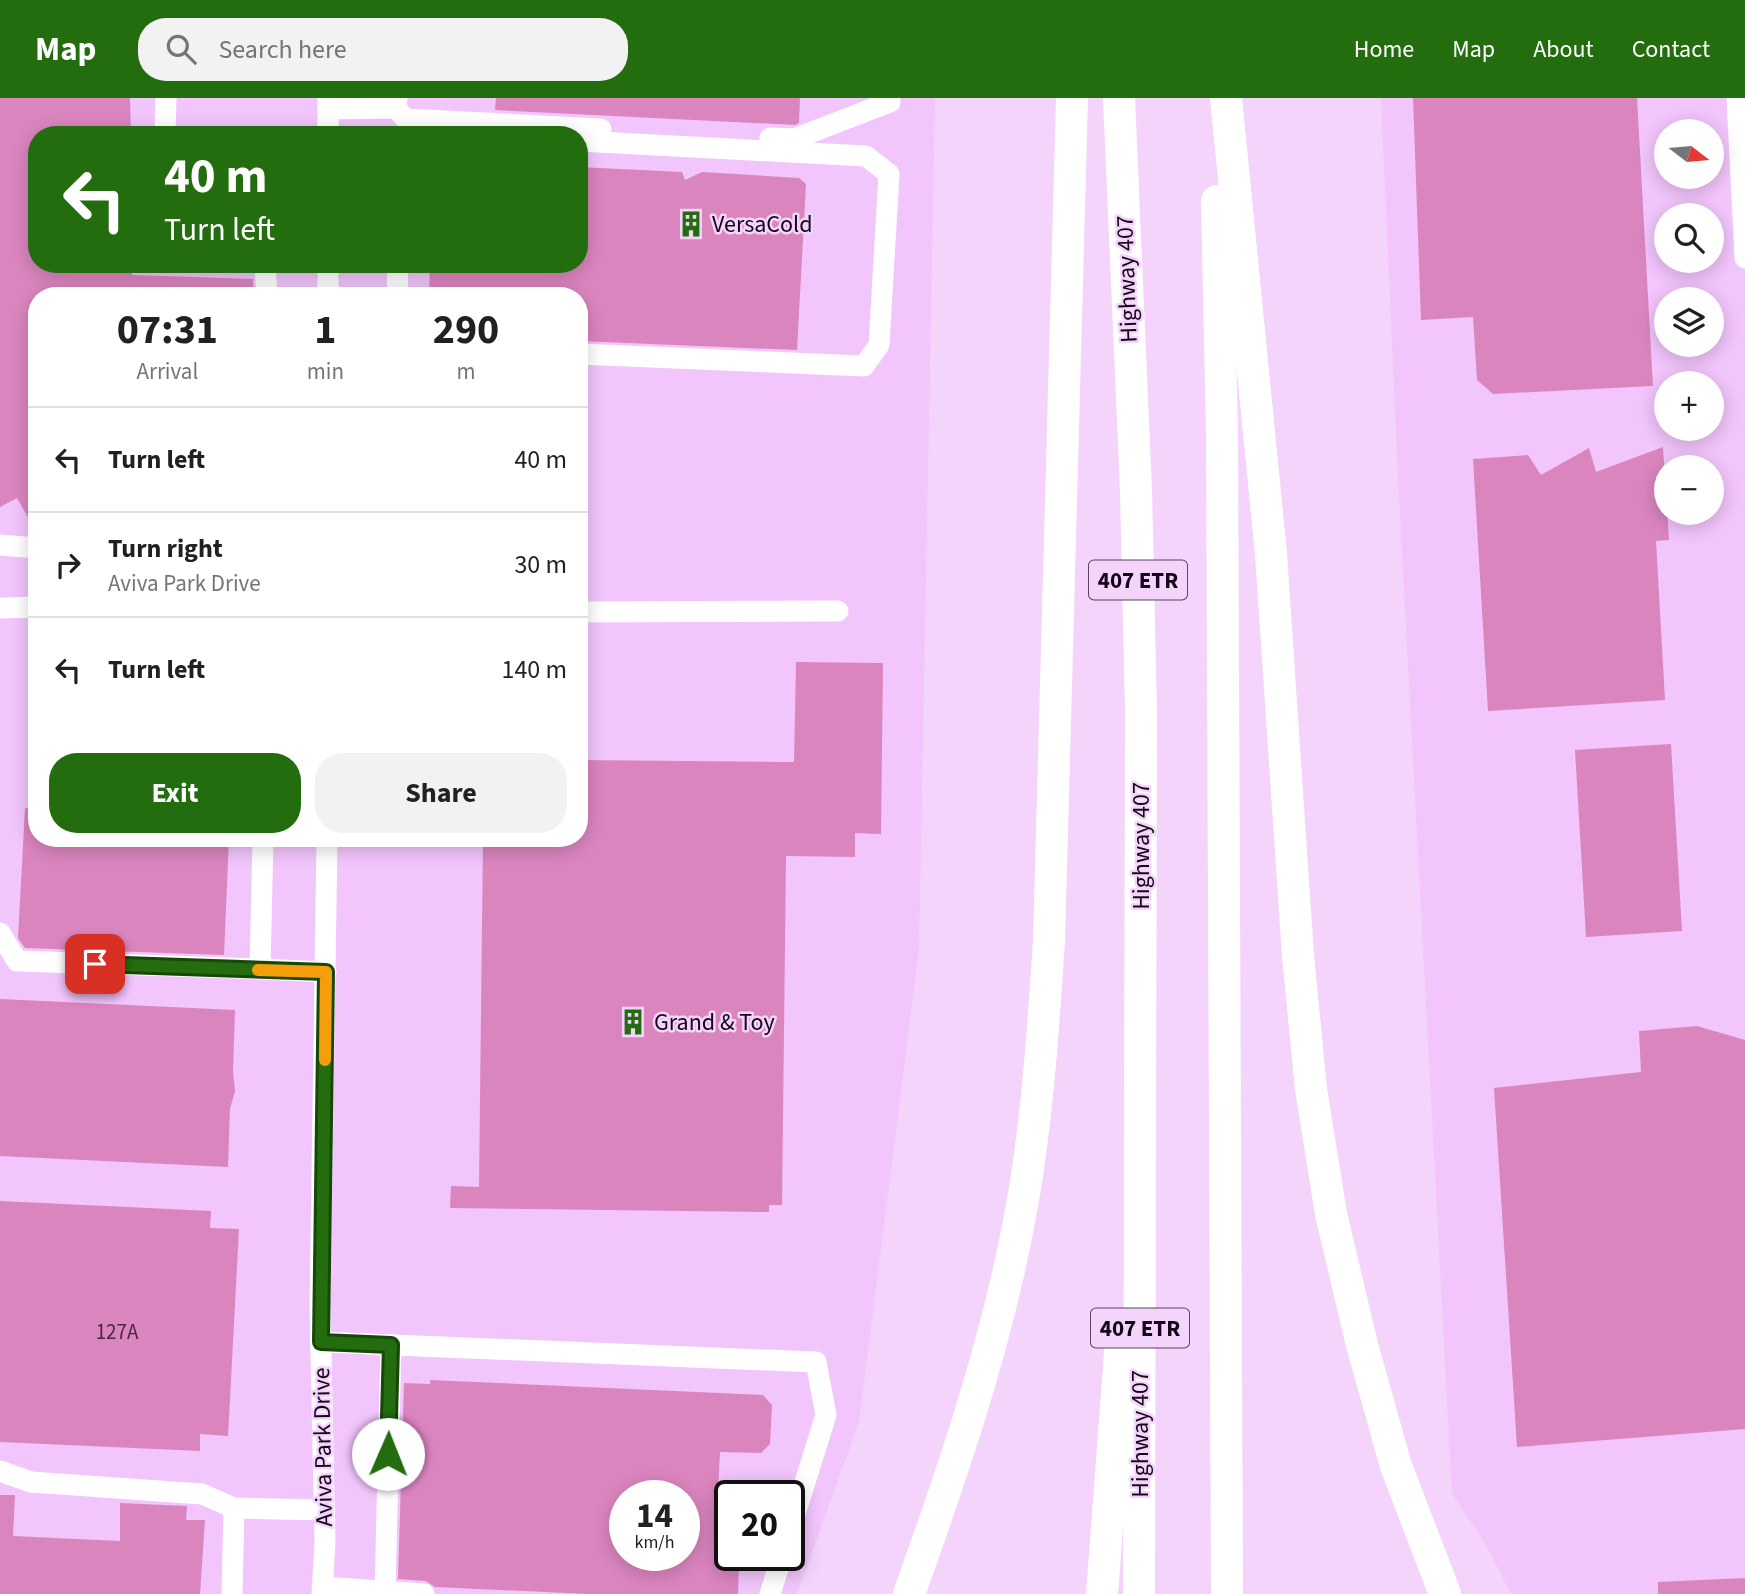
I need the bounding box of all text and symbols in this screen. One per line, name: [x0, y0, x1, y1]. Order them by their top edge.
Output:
search box: [138, 18, 628, 81]
text: Map: [35, 26, 96, 73]
icon: search: [162, 30, 200, 68]
text: Search here: [218, 31, 347, 68]
text: Home: [1354, 32, 1414, 67]
text: Map: [1452, 32, 1495, 67]
text: About: [1533, 32, 1594, 67]
text: Contact: [1632, 32, 1710, 67]
north arrow: [1654, 119, 1724, 189]
map controls: [1654, 119, 1724, 525]
text: 40 m: [164, 142, 268, 212]
icon: left: [49, 154, 140, 245]
button: search: [1654, 203, 1724, 273]
text: Turn left: [164, 207, 275, 253]
place label: VersaCold: [712, 207, 812, 242]
building icon: VersaCold: [676, 209, 706, 239]
street label: Highway 407: [1107, 215, 1147, 343]
button: layers: [1654, 287, 1724, 357]
text: 07:31: [117, 300, 218, 360]
text: 1: [314, 300, 336, 360]
text: 290: [433, 300, 499, 360]
text: Arrival: [136, 355, 198, 388]
text: min: [307, 355, 344, 388]
text: m: [456, 355, 476, 388]
button: +: [1654, 371, 1724, 441]
icon: left: [49, 441, 87, 479]
text: Turn left: [108, 441, 205, 478]
text: 40 m: [514, 441, 567, 478]
button: −: [1654, 455, 1724, 525]
text: Turn right: [108, 530, 223, 567]
icon: right: [49, 546, 87, 584]
text: 30 m: [514, 546, 567, 583]
road number: 407 ETR: [1089, 560, 1187, 600]
text: Aviva Park Drive: [108, 567, 261, 600]
icon: left: [49, 651, 87, 689]
text: Turn left: [108, 651, 205, 688]
text: 140 m: [501, 651, 567, 688]
button: Exit: [49, 753, 301, 833]
button: Share: [315, 753, 567, 833]
street label: Highway 407: [1124, 782, 1159, 910]
pin: [65, 934, 125, 994]
icon: arrive: [76, 945, 114, 983]
place label: Grand & Toy: [654, 1005, 775, 1040]
building icon: Grand & Toy: [618, 1007, 648, 1037]
road number: 407 ETR: [1091, 1308, 1189, 1348]
house number: 127A: [96, 1317, 139, 1347]
street label: Aviva Park Drive: [304, 1367, 342, 1527]
street label: Highway 407: [1123, 1370, 1158, 1498]
position arrow: [351, 1417, 425, 1491]
speed limit sign: 20: [714, 1480, 805, 1571]
text: 14: [636, 1491, 673, 1541]
text: km/h: [635, 1530, 674, 1555]

